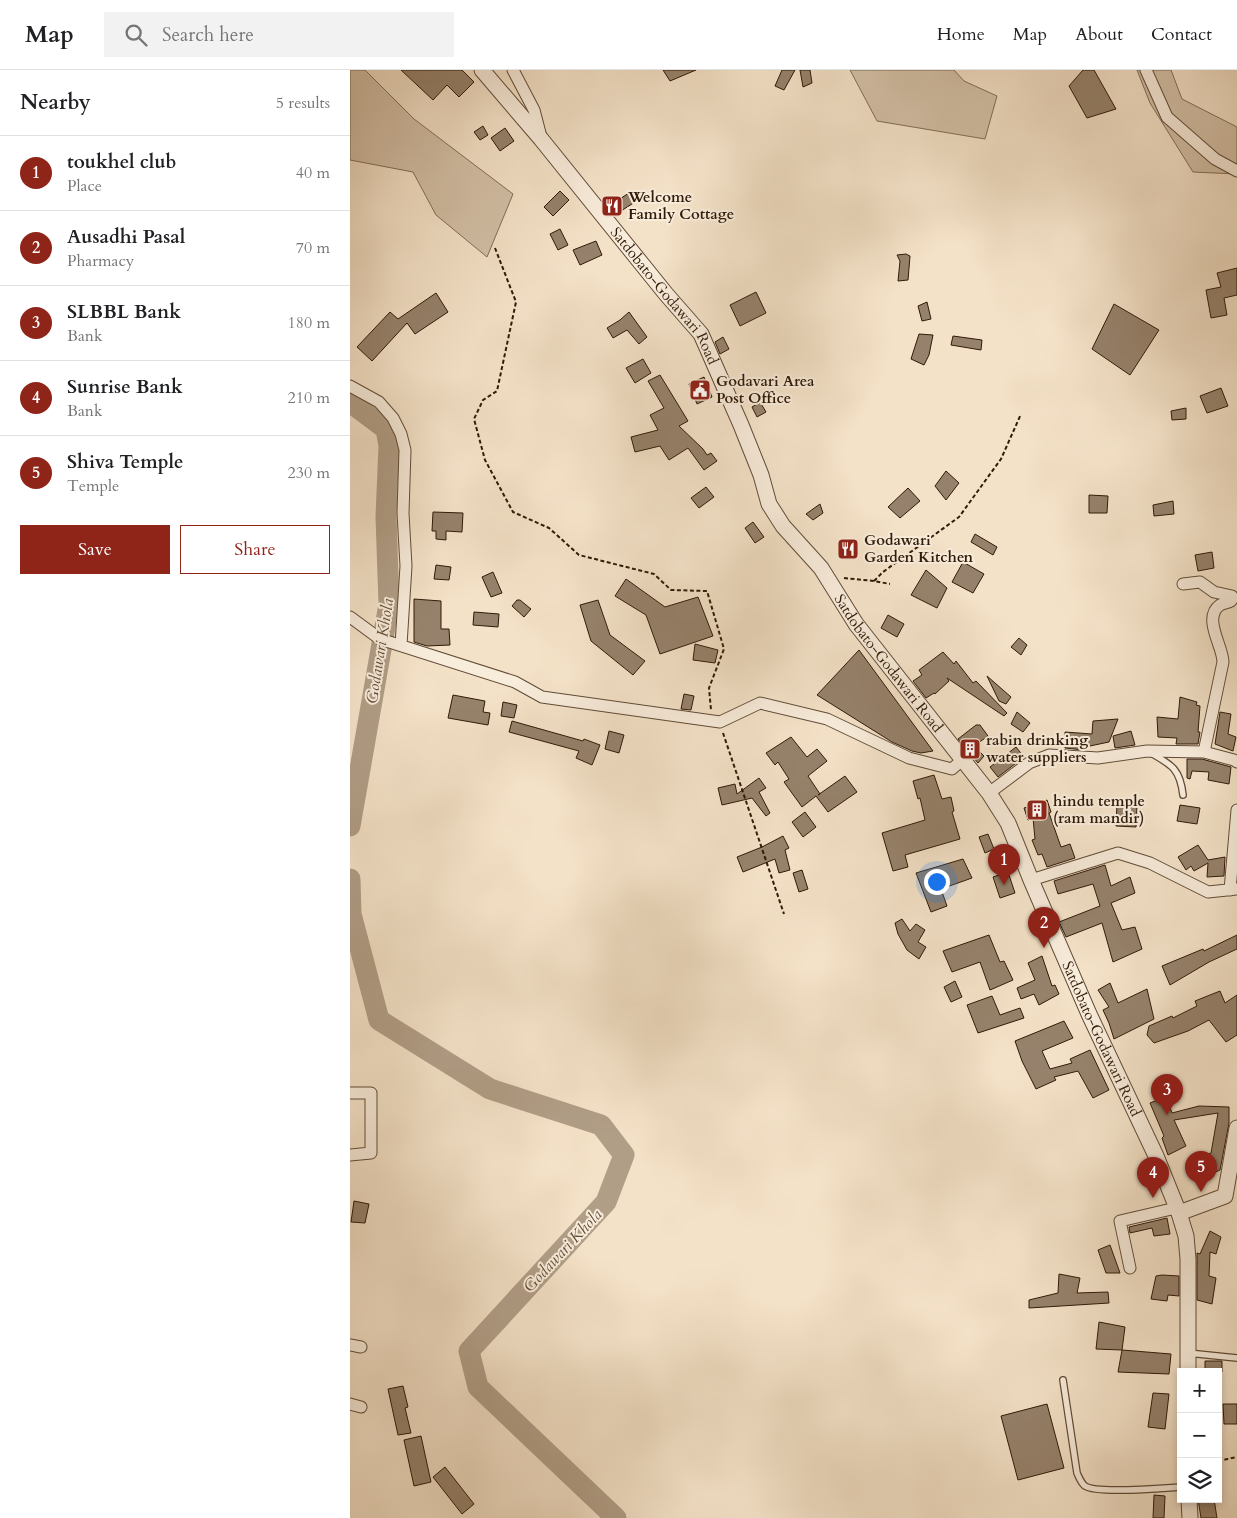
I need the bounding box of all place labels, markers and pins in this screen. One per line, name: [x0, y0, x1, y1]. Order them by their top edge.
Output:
place label: Welcome Family Cottage: [627, 187, 734, 224]
restaurant icon: Welcome Family Cottage: [600, 194, 624, 218]
place label: Godavari Area Post Office: [716, 371, 815, 408]
public building icon: Godavari Area Post Office: [688, 378, 712, 402]
place label: Godawari Garden Kitchen: [864, 530, 974, 567]
restaurant icon: Godawari Garden Kitchen: [836, 537, 860, 561]
place label: rabin drinking water suppliers: [986, 730, 1088, 767]
building icon: rabin drinking water suppliers: [958, 737, 982, 761]
place label: hindu temple (ram mandir): [1053, 791, 1145, 828]
building icon: hindu temple (ram mandir): [1025, 798, 1049, 822]
pin: 1: [988, 844, 1020, 885]
pin: 2: [1028, 907, 1060, 948]
pin: 3: [1151, 1074, 1183, 1115]
pin: 5: [1185, 1151, 1217, 1192]
pin: 4: [1137, 1157, 1169, 1198]

